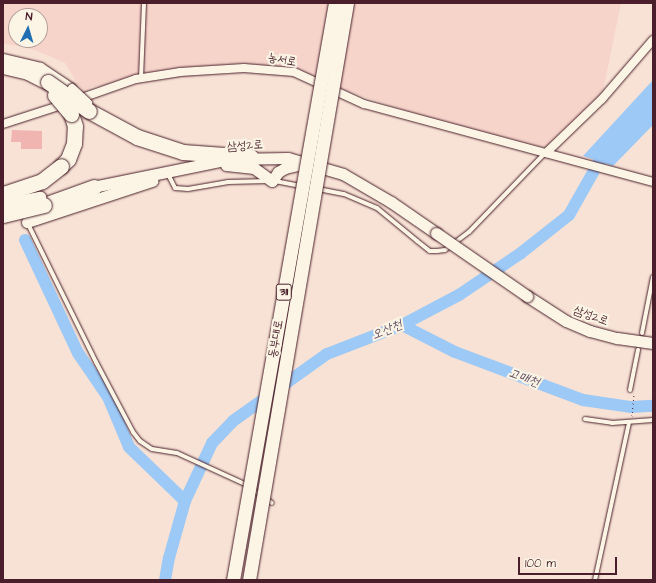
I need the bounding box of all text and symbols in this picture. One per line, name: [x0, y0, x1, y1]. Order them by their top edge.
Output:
north arrow: [8, 8, 48, 48]
text: N: [25, 9, 33, 24]
street label: 농서로: [266, 50, 298, 70]
street label: 삼성2로: [227, 138, 263, 154]
road number: 311: [275, 283, 293, 301]
street label: 삼성2로: [572, 303, 610, 329]
water label: 오산천: [370, 317, 404, 343]
street label: 동부대로: [266, 319, 286, 359]
water label: 고매천: [507, 365, 541, 391]
scale bar: [520, 549, 619, 575]
text: 100 m: [525, 555, 556, 572]

